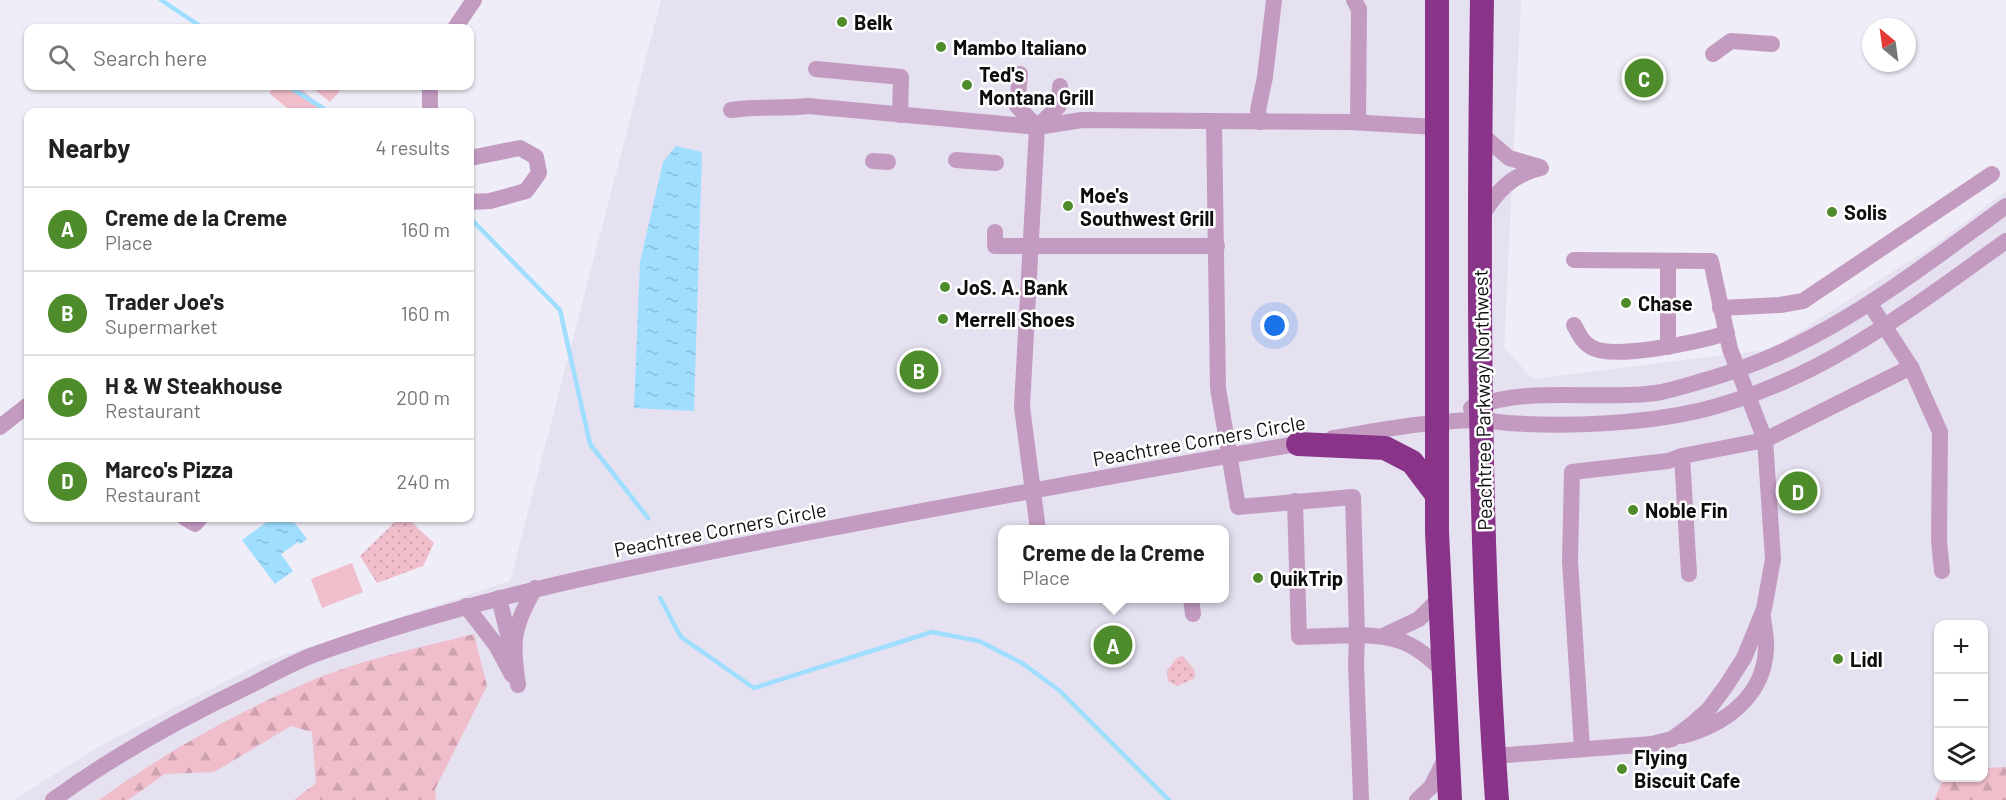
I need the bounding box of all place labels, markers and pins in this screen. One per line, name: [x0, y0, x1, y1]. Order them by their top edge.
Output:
place label: Belk: [854, 10, 893, 34]
marker: Belk: [835, 15, 849, 29]
place label: Mambo Italiano: [953, 35, 1087, 59]
marker: Mambo Italiano: [934, 40, 948, 54]
pin: C: [1624, 56, 1664, 100]
place label: Ted's Montana Grill: [979, 62, 1094, 109]
marker: Ted's Montana Grill: [960, 78, 974, 92]
place label: Moe's Southwest Grill: [1080, 183, 1214, 230]
marker: Moe's Southwest Grill: [1061, 199, 1075, 213]
place label: Solis: [1844, 200, 1887, 224]
marker: Solis: [1825, 205, 1839, 219]
place label: JoS. A. Bank: [957, 275, 1069, 299]
marker: JoS. A. Bank: [938, 280, 952, 294]
place label: Chase: [1638, 291, 1693, 315]
marker: Chase: [1619, 296, 1633, 310]
place label: Merrell Shoes: [955, 307, 1075, 331]
marker: Merrell Shoes: [936, 312, 950, 326]
pin: B: [900, 348, 938, 392]
pin: D: [1778, 468, 1818, 514]
place label: Noble Fin: [1645, 498, 1728, 522]
marker: Noble Fin: [1626, 503, 1640, 517]
place label: QuikTrip: [1270, 566, 1343, 590]
marker: QuikTrip: [1251, 571, 1265, 585]
pin: A: [1094, 622, 1132, 668]
place label: Lidl: [1850, 647, 1883, 671]
marker: Lidl: [1831, 652, 1845, 666]
place label: Flying Biscuit Cafe: [1634, 745, 1740, 792]
marker: Flying Biscuit Cafe: [1615, 762, 1629, 776]

